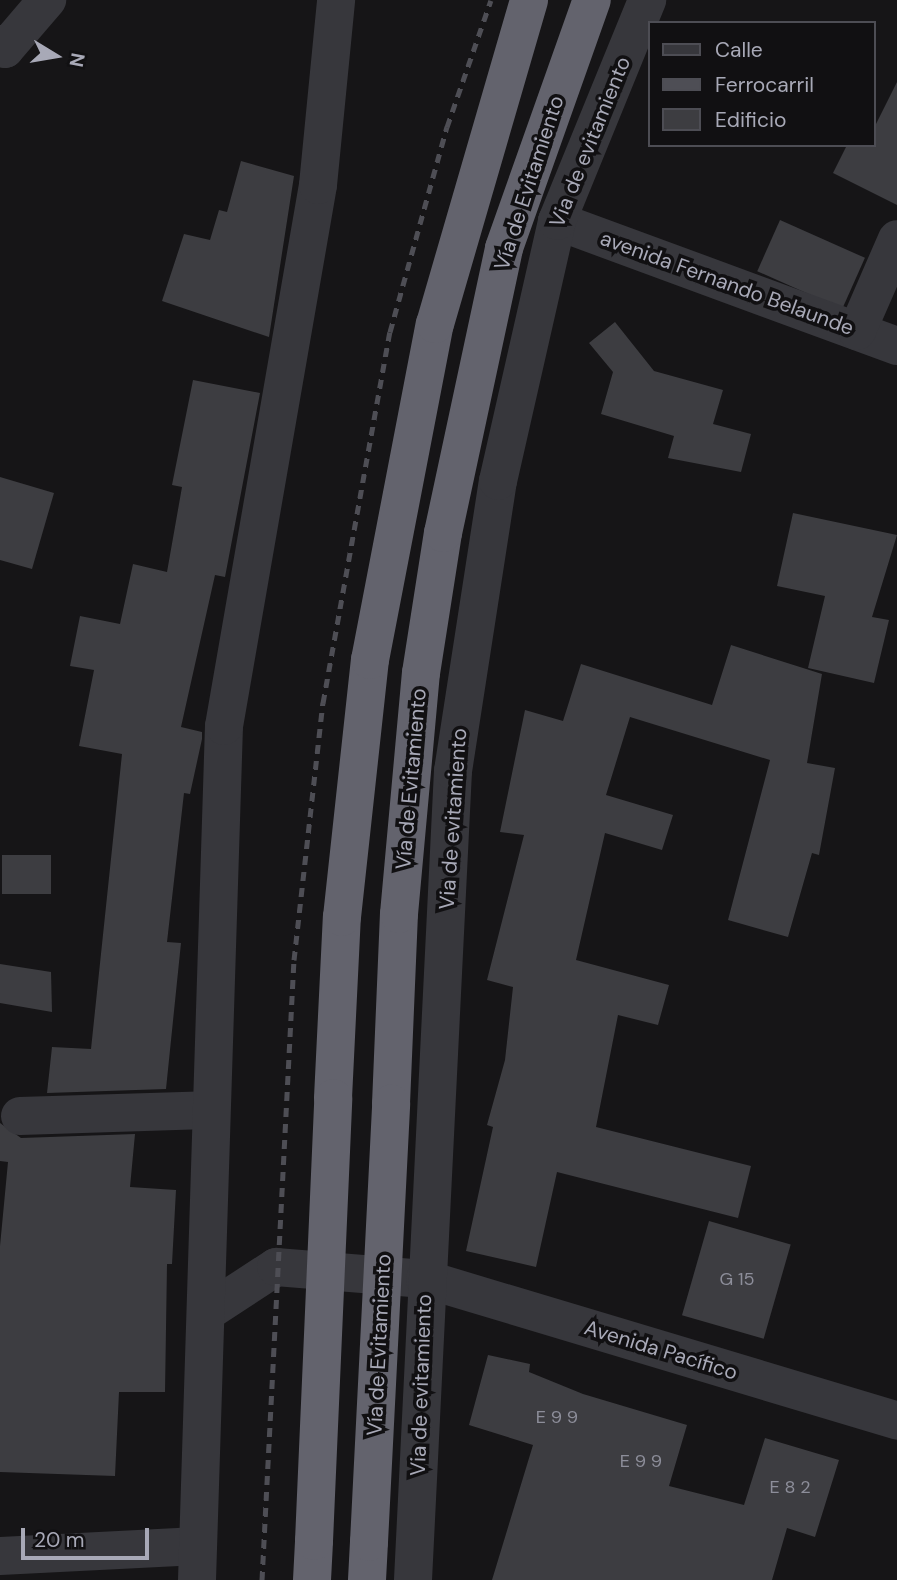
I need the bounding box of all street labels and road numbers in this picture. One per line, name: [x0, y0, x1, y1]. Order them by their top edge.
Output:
street label: Via de evitamiento: [544, 53, 636, 231]
street label: Vía de Evitamiento: [489, 92, 569, 274]
street label: avenida Fernando Belaunde: [597, 225, 857, 341]
street label: Vía de Evitamiento: [391, 687, 431, 871]
street label: Via de evitamiento: [434, 727, 472, 911]
street label: Vía de Evitamiento: [362, 1253, 396, 1437]
street label: Via de evitamiento: [405, 1294, 437, 1476]
street label: Avenida Pacífico: [581, 1315, 741, 1385]

